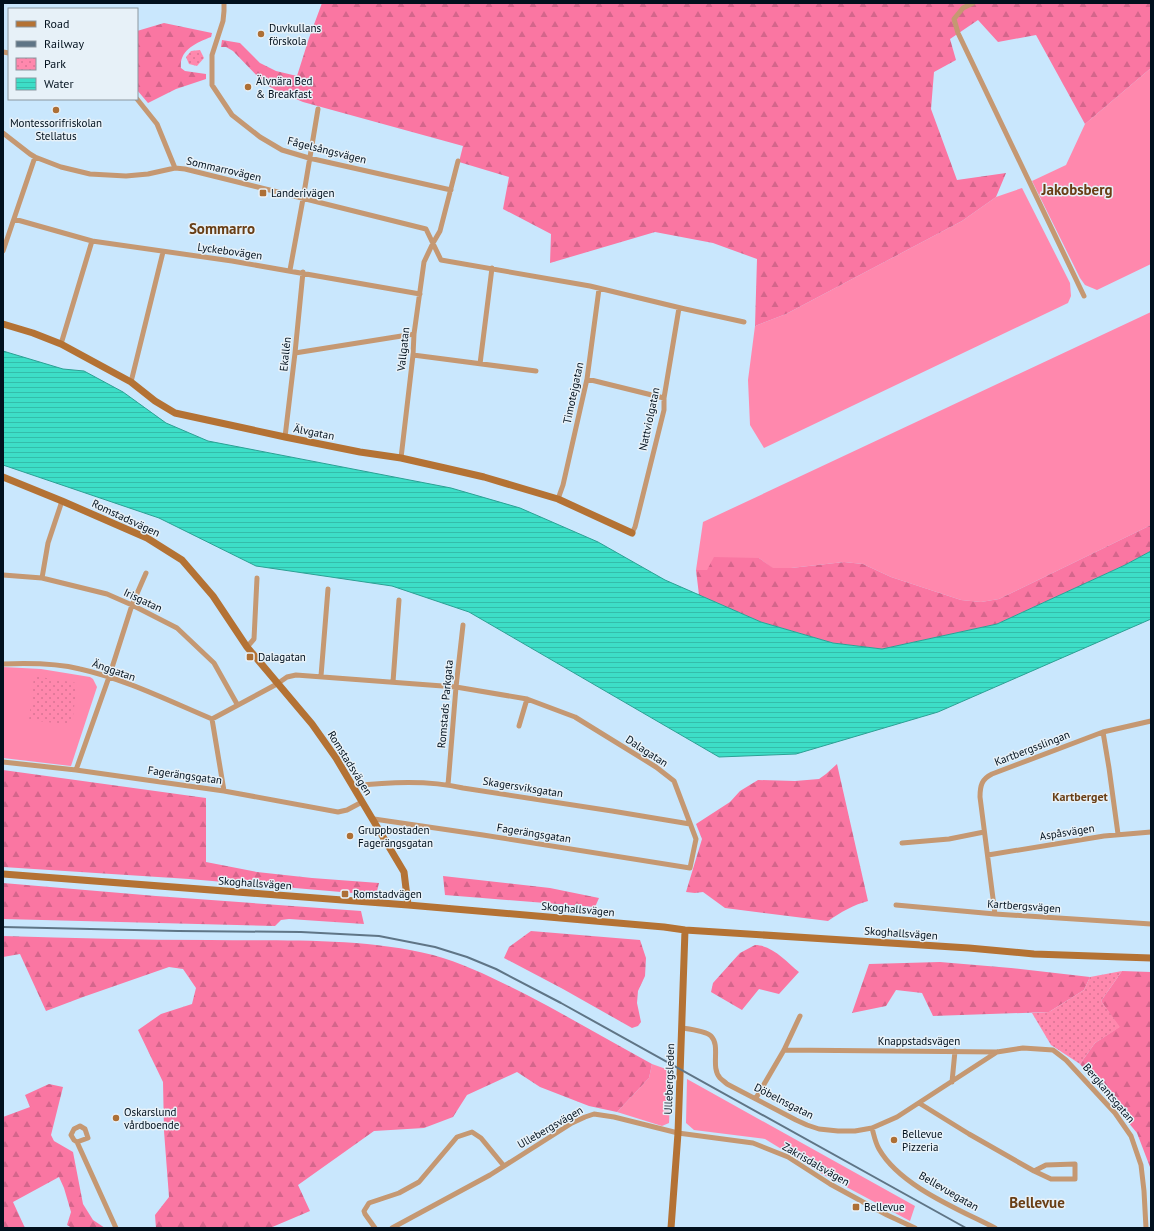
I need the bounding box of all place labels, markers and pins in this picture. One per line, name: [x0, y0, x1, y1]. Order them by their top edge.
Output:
place label: Duvkullans förskola: [269, 21, 322, 48]
marker: Duvkullans förskola: [256, 29, 266, 39]
place label: Älvnära Bed & Breakfast: [256, 74, 313, 101]
marker: Älvnära Bed & Breakfast: [243, 82, 253, 92]
marker: Montessorifriskolan Stellatus: [51, 105, 61, 115]
place label: Montessorifriskolan Stellatus: [10, 116, 102, 143]
place label: Landerivägen: [271, 186, 334, 200]
marker: Landerivägen: [258, 188, 268, 198]
place label: Dalagatan: [258, 650, 306, 664]
marker: Dalagatan: [245, 652, 255, 662]
place label: Gruppbostaden Fagerängsgatan: [358, 823, 433, 850]
marker: Gruppbostaden Fagerängsgatan: [345, 831, 355, 841]
place label: Romstadvägen: [353, 887, 422, 901]
marker: Romstadvägen: [340, 889, 350, 899]
place label: Oskarslund vårdboende: [124, 1105, 180, 1132]
marker: Oskarslund vårdboende: [111, 1113, 121, 1123]
place label: Bellevue Pizzeria: [902, 1127, 943, 1154]
marker: Bellevue Pizzeria: [889, 1135, 899, 1145]
place label: Bellevue: [864, 1200, 905, 1214]
marker: Bellevue: [851, 1202, 861, 1212]

